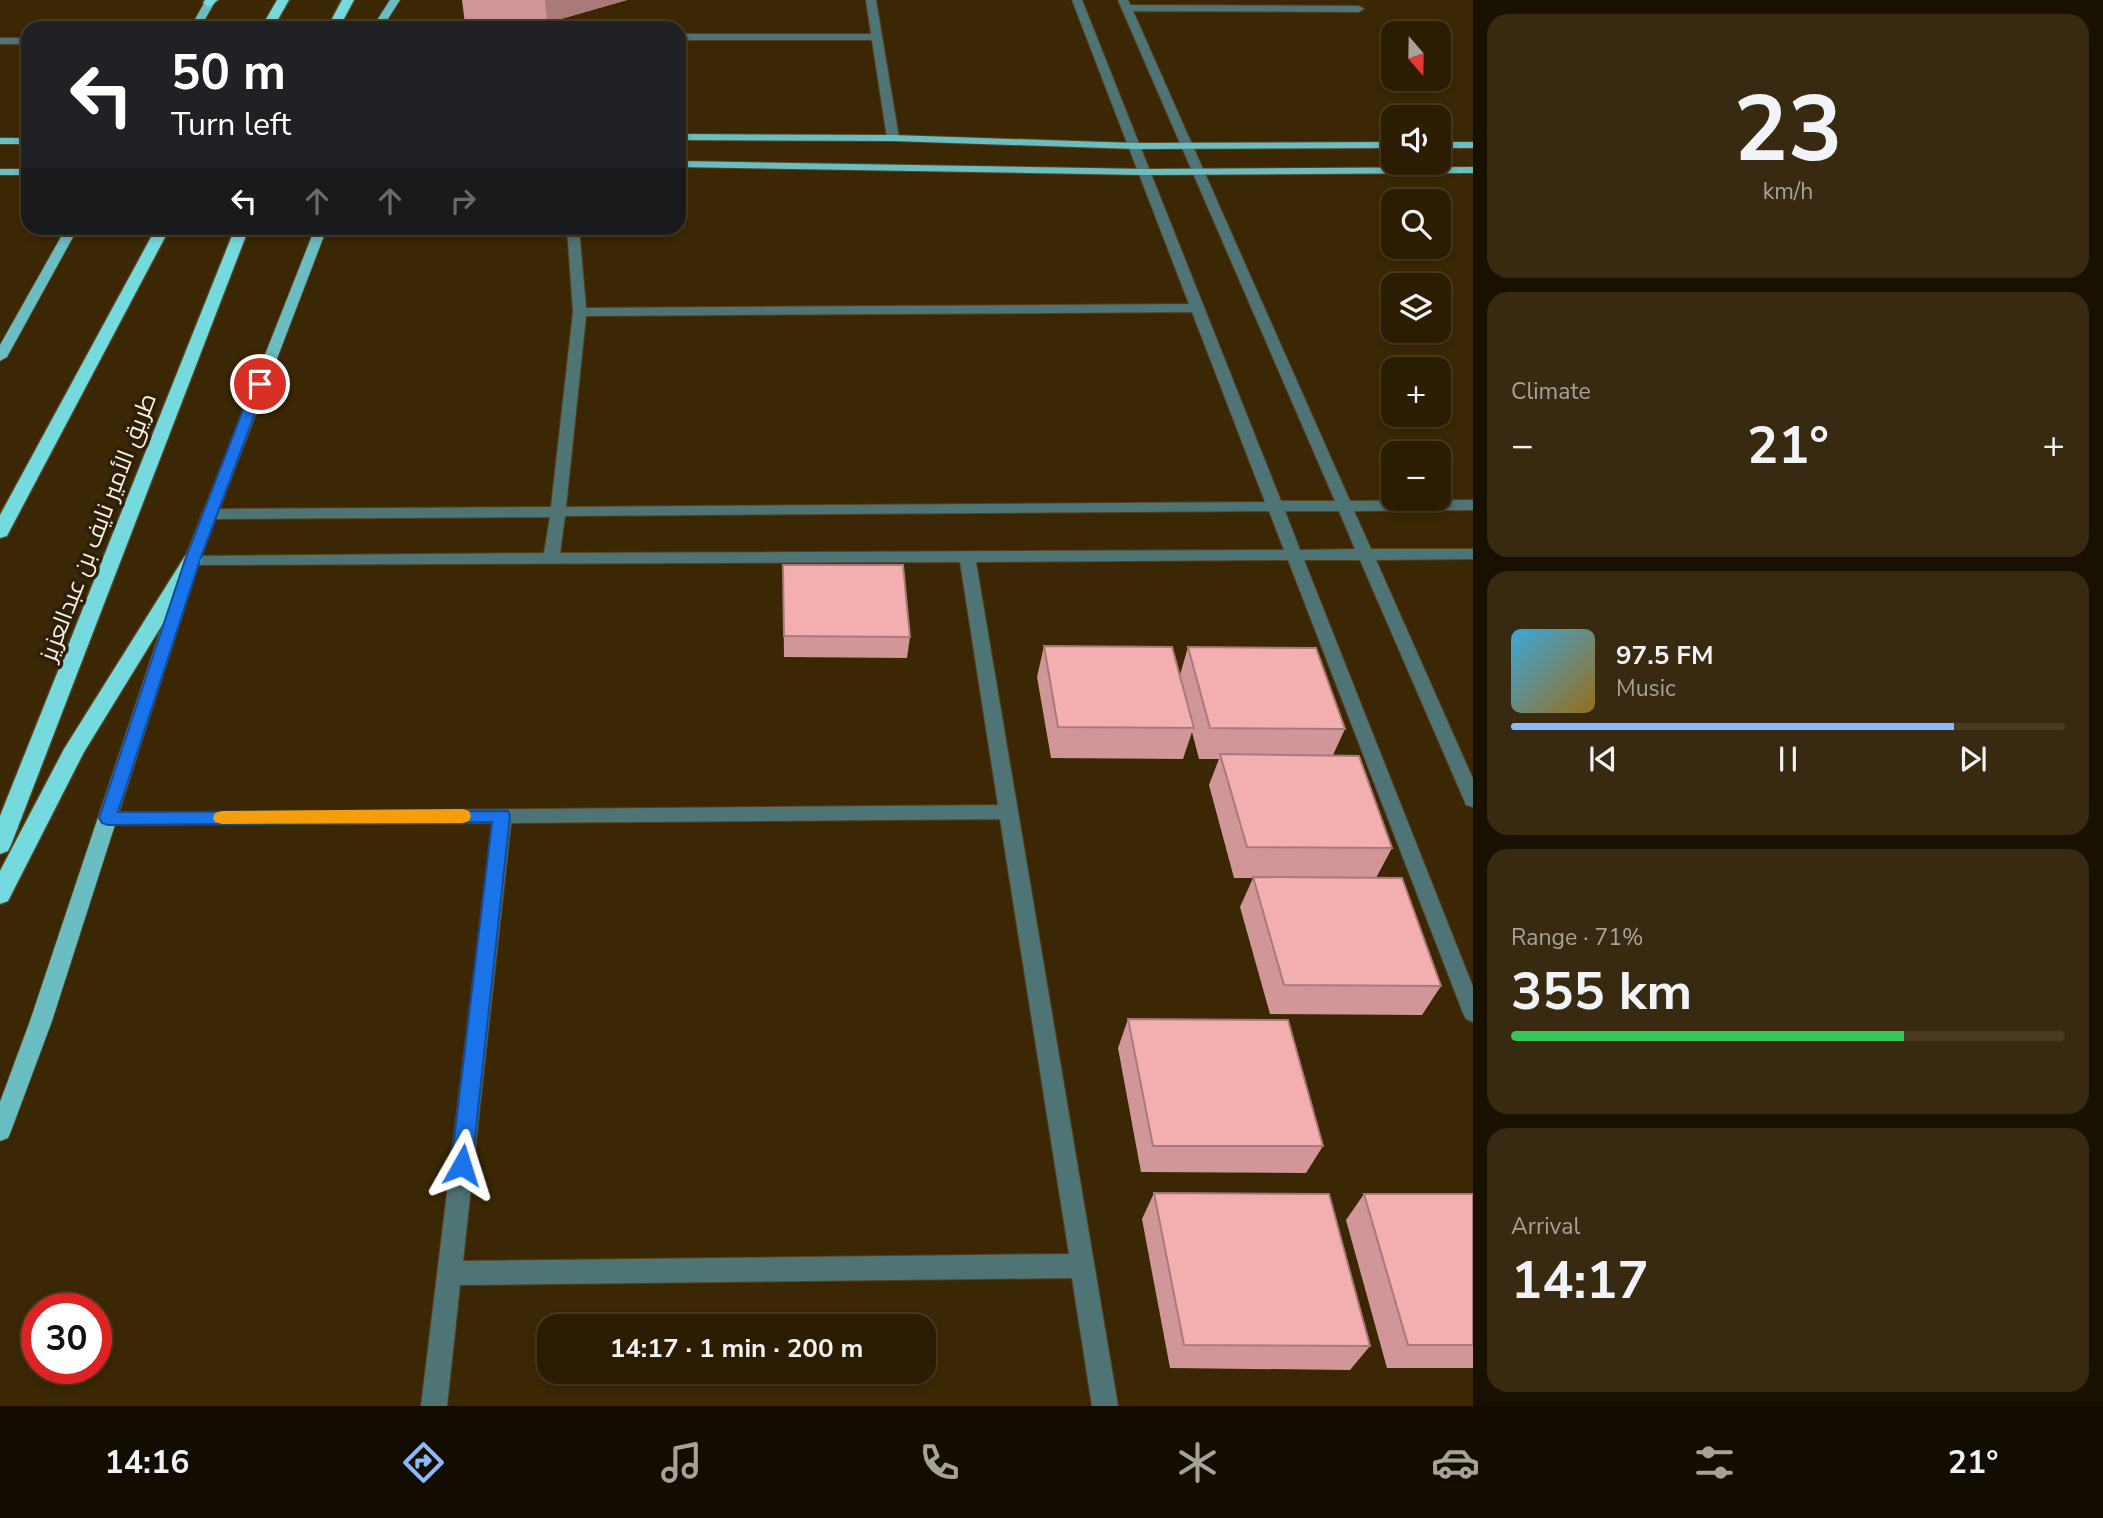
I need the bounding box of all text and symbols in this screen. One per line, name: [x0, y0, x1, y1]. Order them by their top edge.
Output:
north arrow: [1381, 21, 1451, 91]
map controls: [1381, 21, 1451, 511]
text: 50 m: [171, 39, 286, 106]
icon: left: [56, 49, 147, 140]
text: 23: [1733, 68, 1843, 192]
text: Turn left: [171, 103, 291, 146]
button: sound: [1381, 105, 1451, 175]
text: km/h: [1763, 176, 1813, 207]
icon: left: [225, 182, 263, 220]
icon: ahead: [298, 182, 336, 220]
icon: ahead: [371, 182, 409, 220]
icon: right: [444, 182, 482, 220]
button: search: [1381, 189, 1451, 259]
button: layers: [1381, 273, 1451, 343]
pin: [230, 354, 290, 414]
button: +: [1381, 357, 1451, 427]
icon: arrive: [241, 365, 279, 403]
text: Climate: [1511, 376, 1591, 407]
street label: طريق الأمير نايف بن عبدالعزيز: [31, 388, 164, 667]
text: 21°: [1747, 410, 1829, 481]
text: −: [1511, 420, 1534, 471]
text: +: [2042, 420, 2065, 471]
button: −: [1381, 441, 1451, 511]
text: 97.5 FM: [1616, 638, 1713, 673]
text: Music: [1616, 673, 1676, 704]
icon: previous: [1584, 740, 1622, 778]
icon: pause: [1769, 740, 1807, 778]
icon: next: [1954, 740, 1992, 778]
text: Range · 71%: [1511, 922, 1643, 953]
text: 355 km: [1511, 956, 1692, 1027]
position arrow: [425, 1128, 499, 1202]
text: Arrival: [1511, 1211, 1580, 1242]
text: 14:17: [1511, 1245, 1649, 1316]
speed limit sign: 30: [21, 1293, 112, 1384]
text: 14:17 · 1 min · 200 m: [610, 1331, 863, 1366]
icon: directions: [399, 1438, 448, 1487]
icon: music: [657, 1438, 706, 1487]
icon: phone: [915, 1438, 964, 1487]
icon: climate: [1173, 1438, 1222, 1487]
icon: car: [1431, 1438, 1480, 1487]
icon: filters: [1690, 1438, 1739, 1487]
text: 14:16: [105, 1441, 189, 1484]
text: 21°: [1948, 1441, 1998, 1484]

